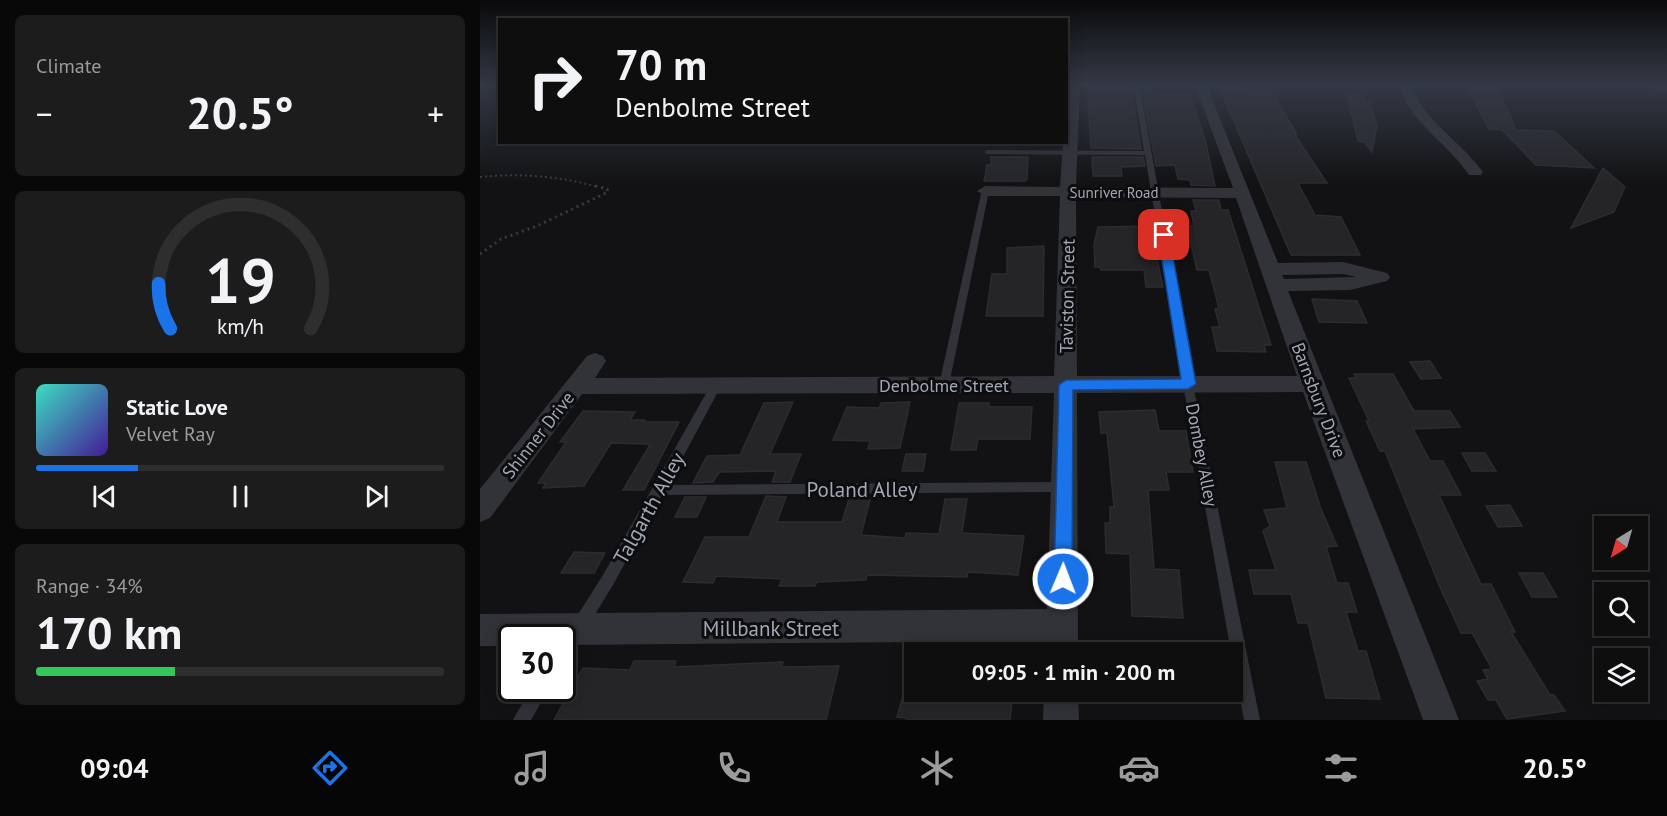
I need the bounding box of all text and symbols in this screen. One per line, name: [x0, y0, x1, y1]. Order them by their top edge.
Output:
text: 70 m: [615, 37, 707, 92]
icon: right: [516, 42, 594, 120]
text: Climate: [36, 53, 102, 79]
text: 20.5°: [186, 83, 294, 141]
text: Denbolme Street: [615, 90, 810, 124]
text: −: [36, 92, 53, 135]
text: +: [427, 92, 444, 135]
street label: Sunriver Road: [1070, 183, 1158, 202]
pin: [1138, 209, 1189, 260]
icon: arrive: [1147, 218, 1180, 251]
text: 19: [205, 239, 275, 320]
street label: Taviston Street: [1055, 239, 1079, 353]
text: km/h: [216, 312, 263, 340]
street label: Barnsbury Drive: [1287, 339, 1351, 461]
street label: Denbolme Street: [879, 374, 1009, 397]
street label: Shinner Drive: [497, 387, 579, 483]
text: Static Love: [126, 393, 228, 421]
street label: Dombey Alley: [1181, 401, 1223, 509]
text: Velvet Ray: [126, 421, 215, 447]
street label: Talgarth Alley: [607, 447, 691, 569]
street label: Poland Alley: [806, 476, 918, 503]
icon: previous: [88, 480, 121, 513]
icon: pause: [224, 480, 257, 513]
icon: next: [360, 480, 393, 513]
north arrow: [1594, 516, 1648, 570]
map controls: [1594, 516, 1648, 702]
position arrow: [1031, 547, 1095, 611]
text: Range · 34%: [36, 573, 143, 599]
button: search: [1594, 582, 1648, 636]
text: 170 km: [36, 603, 182, 661]
street label: Millbank Street: [703, 615, 839, 642]
speed limit sign: 30: [498, 624, 576, 702]
button: layers: [1594, 648, 1648, 702]
text: 09:05 · 1 min · 200 m: [972, 658, 1175, 686]
icon: directions: [309, 747, 351, 789]
icon: music: [511, 747, 553, 789]
icon: phone: [713, 747, 755, 789]
icon: climate: [916, 747, 958, 789]
icon: car: [1118, 747, 1160, 789]
icon: filters: [1320, 747, 1362, 789]
text: 09:04: [80, 751, 149, 785]
text: 20.5°: [1522, 751, 1587, 785]

